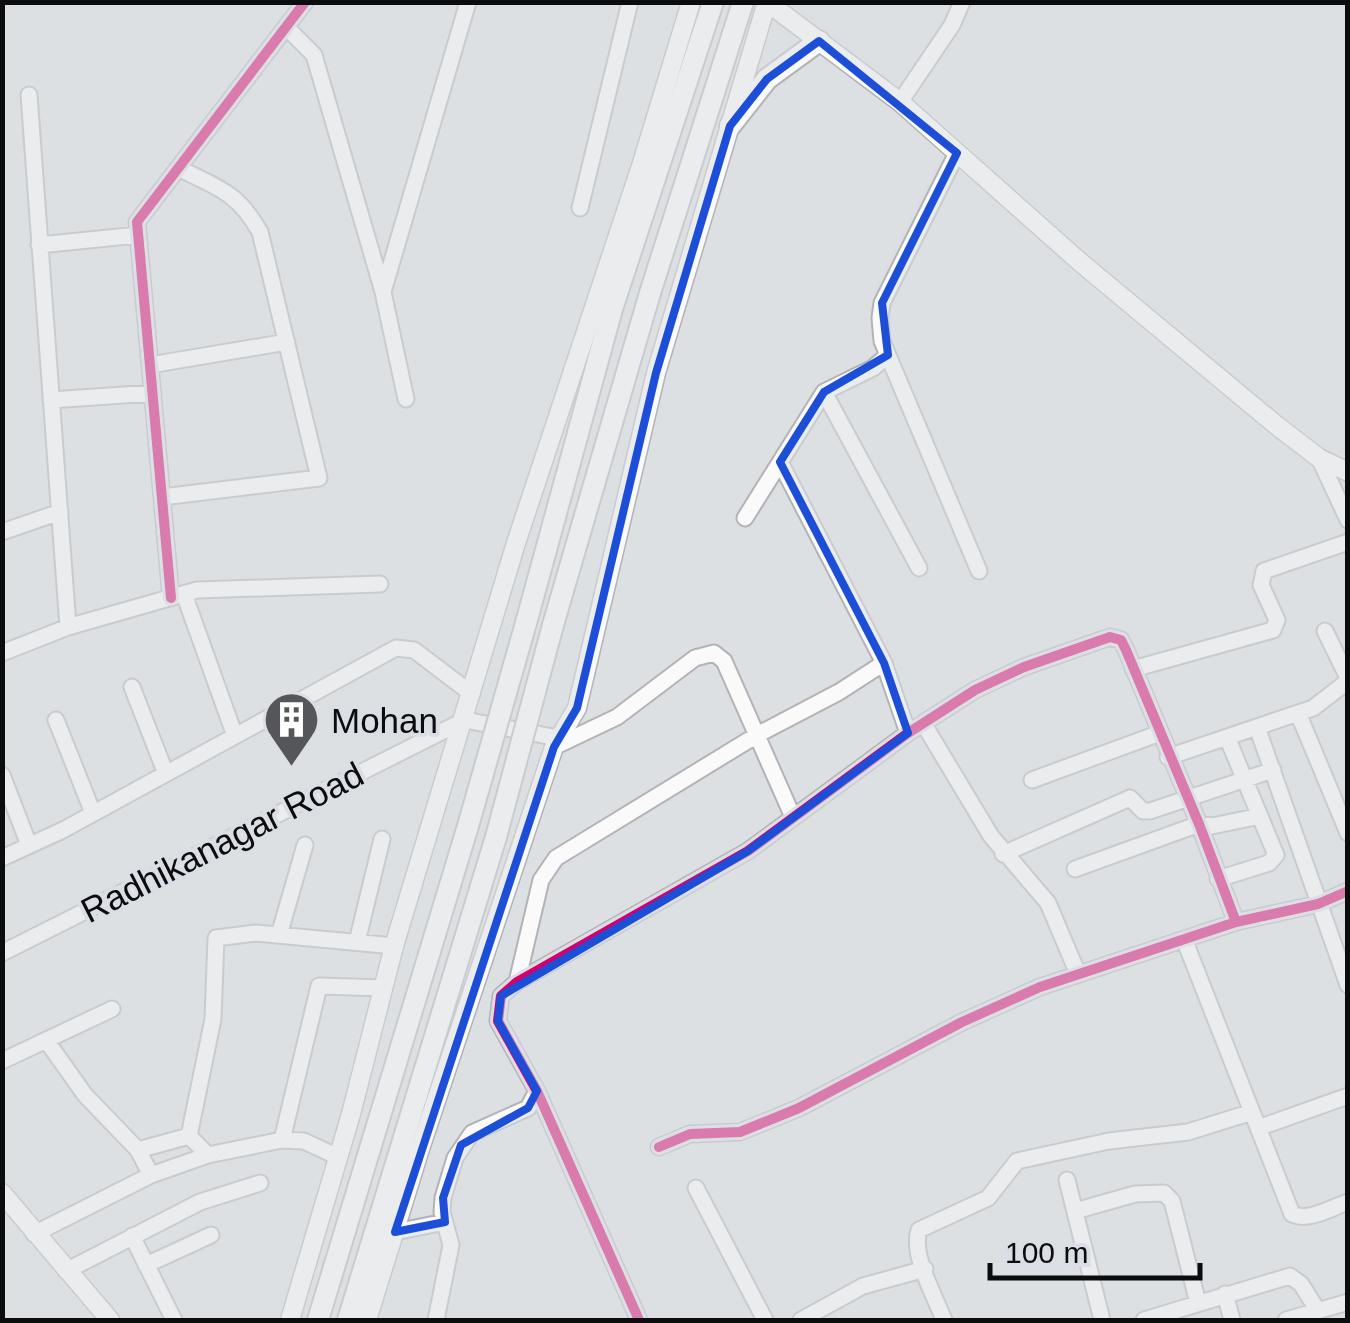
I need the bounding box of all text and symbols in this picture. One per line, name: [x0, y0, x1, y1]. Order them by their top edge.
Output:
building icon: Mohan: [262, 690, 322, 769]
place label: Mohan: [331, 701, 438, 740]
street label: Radhikanagar Road: [74, 754, 370, 930]
scale bar: [990, 1218, 1200, 1280]
text: 100 m: [1005, 1236, 1088, 1269]

